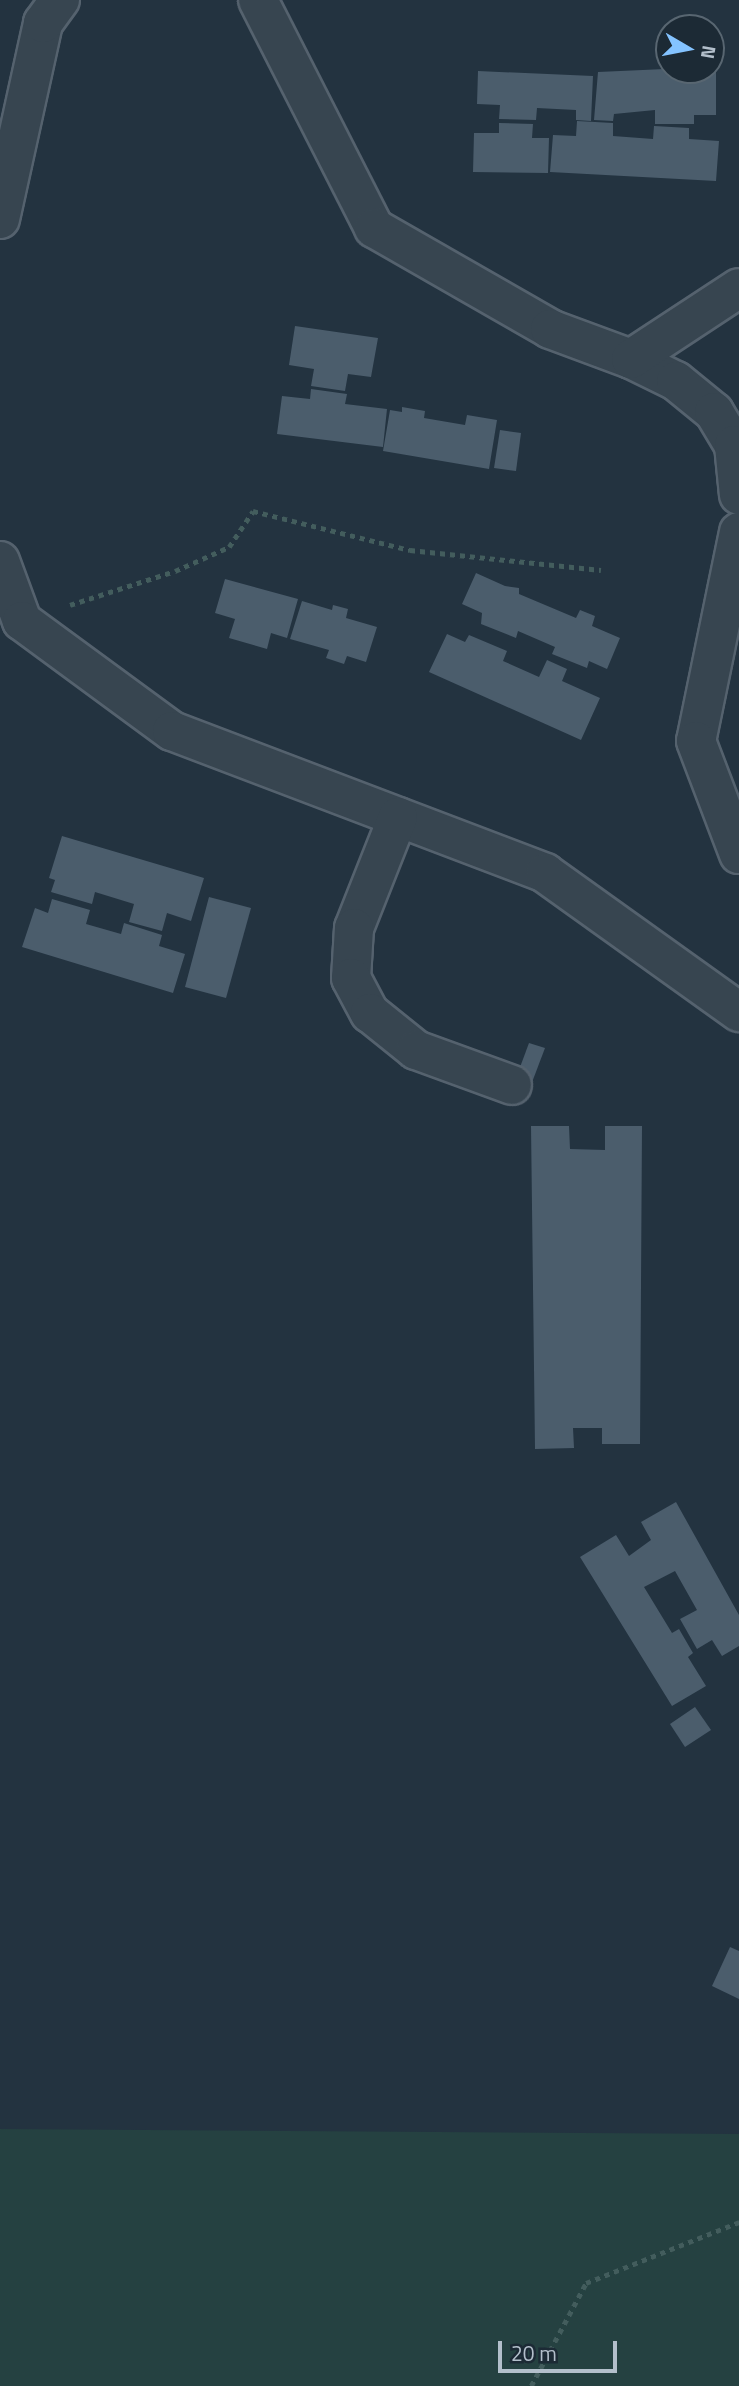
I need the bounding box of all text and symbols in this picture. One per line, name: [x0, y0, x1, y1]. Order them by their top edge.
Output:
north arrow: [655, 14, 725, 84]
text: N: [694, 43, 725, 61]
scale bar: [501, 2326, 620, 2370]
text: 20 m: [511, 2337, 557, 2369]

